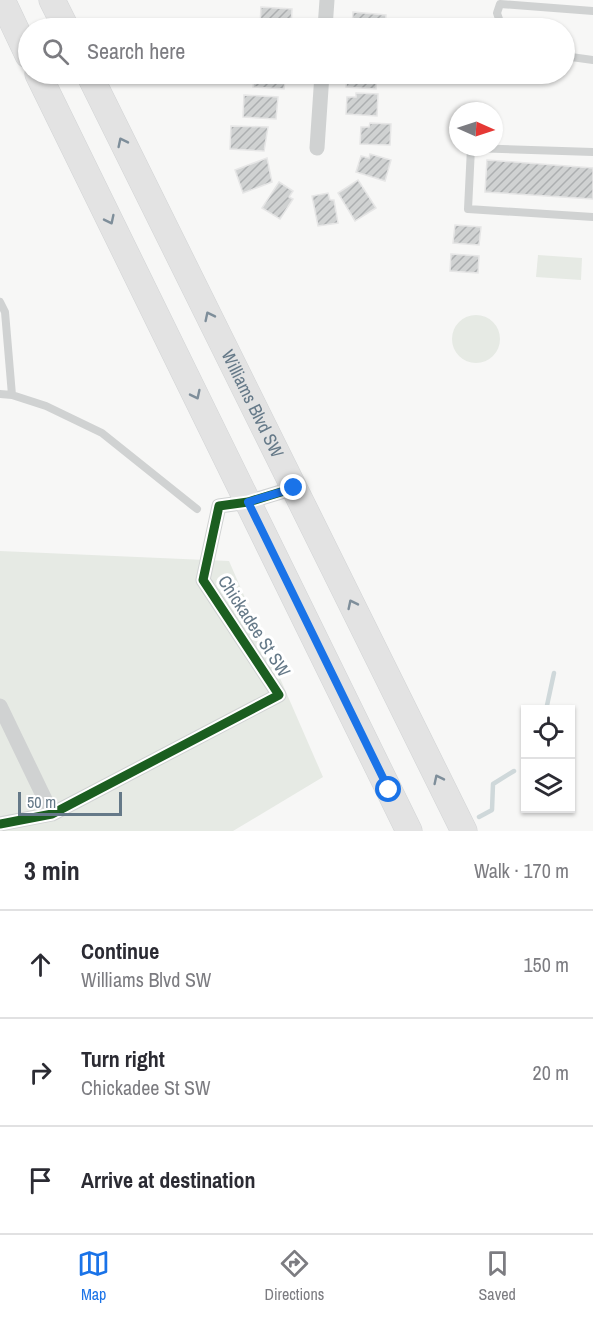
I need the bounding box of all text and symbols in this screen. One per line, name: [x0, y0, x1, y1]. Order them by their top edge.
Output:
search box: [18, 18, 575, 84]
icon: search: [39, 35, 72, 68]
text: Search here: [87, 36, 185, 66]
north arrow: [449, 102, 503, 156]
one-way arrow: [118, 137, 130, 148]
one-way arrow: [102, 214, 114, 225]
one-way arrow: [205, 312, 216, 323]
street label: Williams Blvd SW: [216, 345, 290, 462]
one-way arrow: [188, 389, 200, 400]
route end: [280, 474, 306, 500]
street label: Chickadee St SW: [212, 570, 297, 681]
one-way arrow: [347, 599, 359, 610]
map controls: [521, 705, 575, 813]
button: locate: [521, 705, 575, 759]
button: layers: [521, 759, 575, 813]
one-way arrow: [434, 774, 446, 785]
route start: [375, 776, 401, 802]
scale bar: [18, 789, 122, 816]
text: 50 m: [27, 791, 56, 813]
text: 3 min: [24, 853, 80, 888]
text: Walk · 170 m: [474, 857, 569, 884]
text: Continue: [81, 936, 159, 966]
icon: ahead: [24, 948, 57, 981]
text: 150 m: [523, 951, 569, 978]
text: Williams Blvd SW: [81, 966, 211, 993]
text: Turn right: [81, 1044, 165, 1074]
icon: right: [24, 1056, 57, 1089]
text: 20 m: [533, 1059, 569, 1086]
text: Chickadee St SW: [81, 1074, 210, 1101]
icon: arrive: [24, 1164, 57, 1197]
text: Arrive at destination: [81, 1165, 255, 1195]
tab: Map: [77, 1247, 110, 1305]
tab: Directions: [264, 1247, 324, 1305]
tab: Saved: [479, 1247, 516, 1305]

